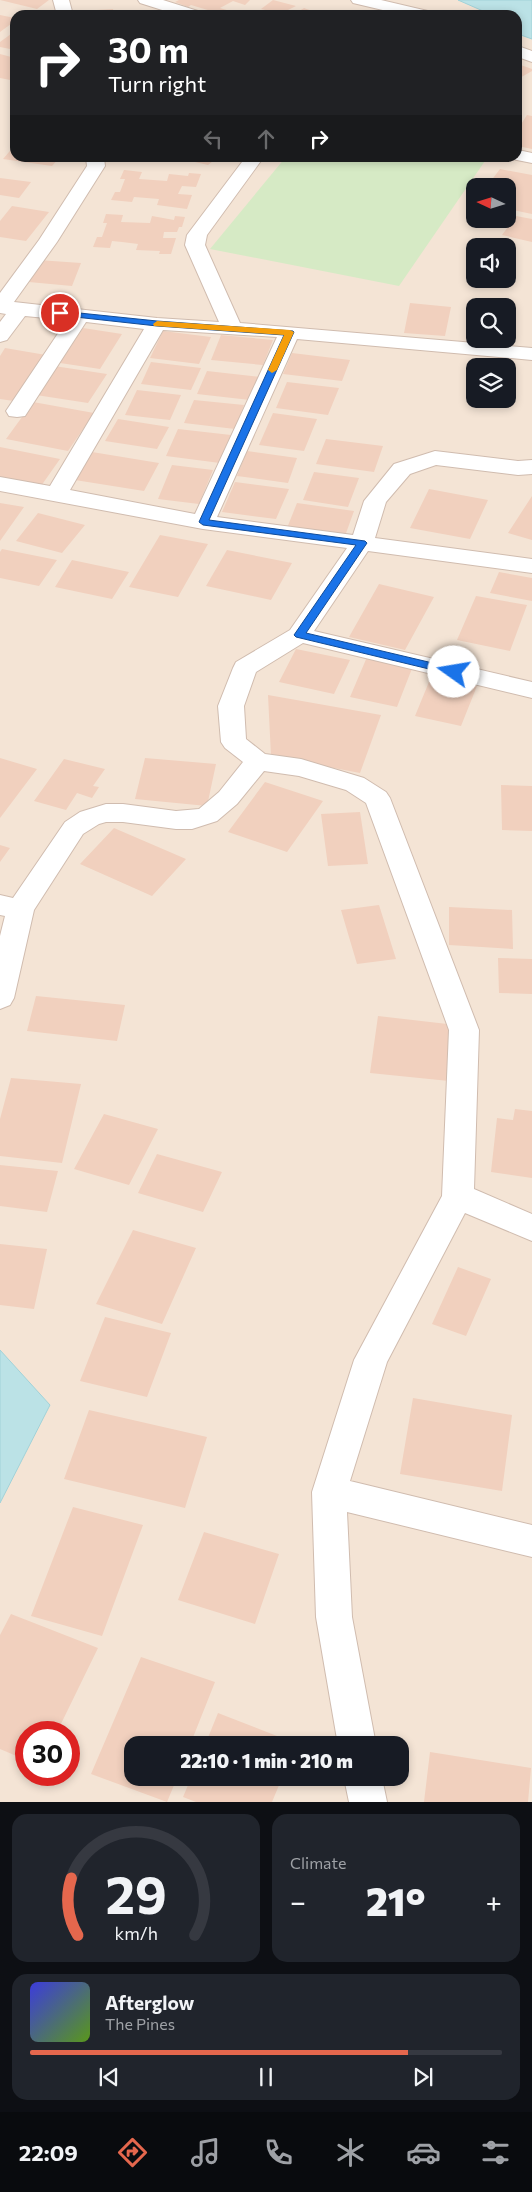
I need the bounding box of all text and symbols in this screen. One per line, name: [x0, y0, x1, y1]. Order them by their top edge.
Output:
text: 30 m: [108, 27, 189, 70]
icon: right: [25, 30, 90, 95]
text: Turn right: [108, 70, 206, 97]
icon: left: [199, 125, 227, 153]
icon: ahead: [252, 125, 280, 153]
icon: right: [305, 125, 333, 153]
north arrow: [466, 178, 516, 228]
map controls: [466, 178, 516, 408]
button: sound: [466, 238, 516, 288]
pin: [39, 292, 81, 334]
button: search: [466, 298, 516, 348]
icon: arrive: [46, 299, 74, 327]
button: layers: [466, 358, 516, 408]
position arrow: [427, 645, 479, 697]
speed limit sign: 30: [15, 1721, 80, 1786]
text: 22:10 · 1 min · 210 m: [180, 1749, 353, 1772]
text: Climate: [290, 1853, 346, 1872]
text: 29: [105, 1861, 167, 1925]
text: 21°: [366, 1877, 426, 1924]
text: −: [290, 1884, 306, 1918]
text: +: [486, 1884, 502, 1918]
text: km/h: [114, 1922, 158, 1944]
text: Afterglow: [105, 1991, 194, 2014]
text: The Pines: [105, 2014, 175, 2033]
icon: previous: [95, 2063, 123, 2091]
icon: pause: [252, 2063, 280, 2091]
icon: next: [409, 2063, 437, 2091]
icon: directions: [115, 2135, 150, 2170]
icon: music: [188, 2135, 223, 2170]
icon: phone: [261, 2135, 296, 2170]
icon: climate: [333, 2135, 368, 2170]
icon: car: [406, 2135, 441, 2170]
icon: filters: [478, 2135, 513, 2170]
text: 22:09: [19, 2139, 78, 2166]

